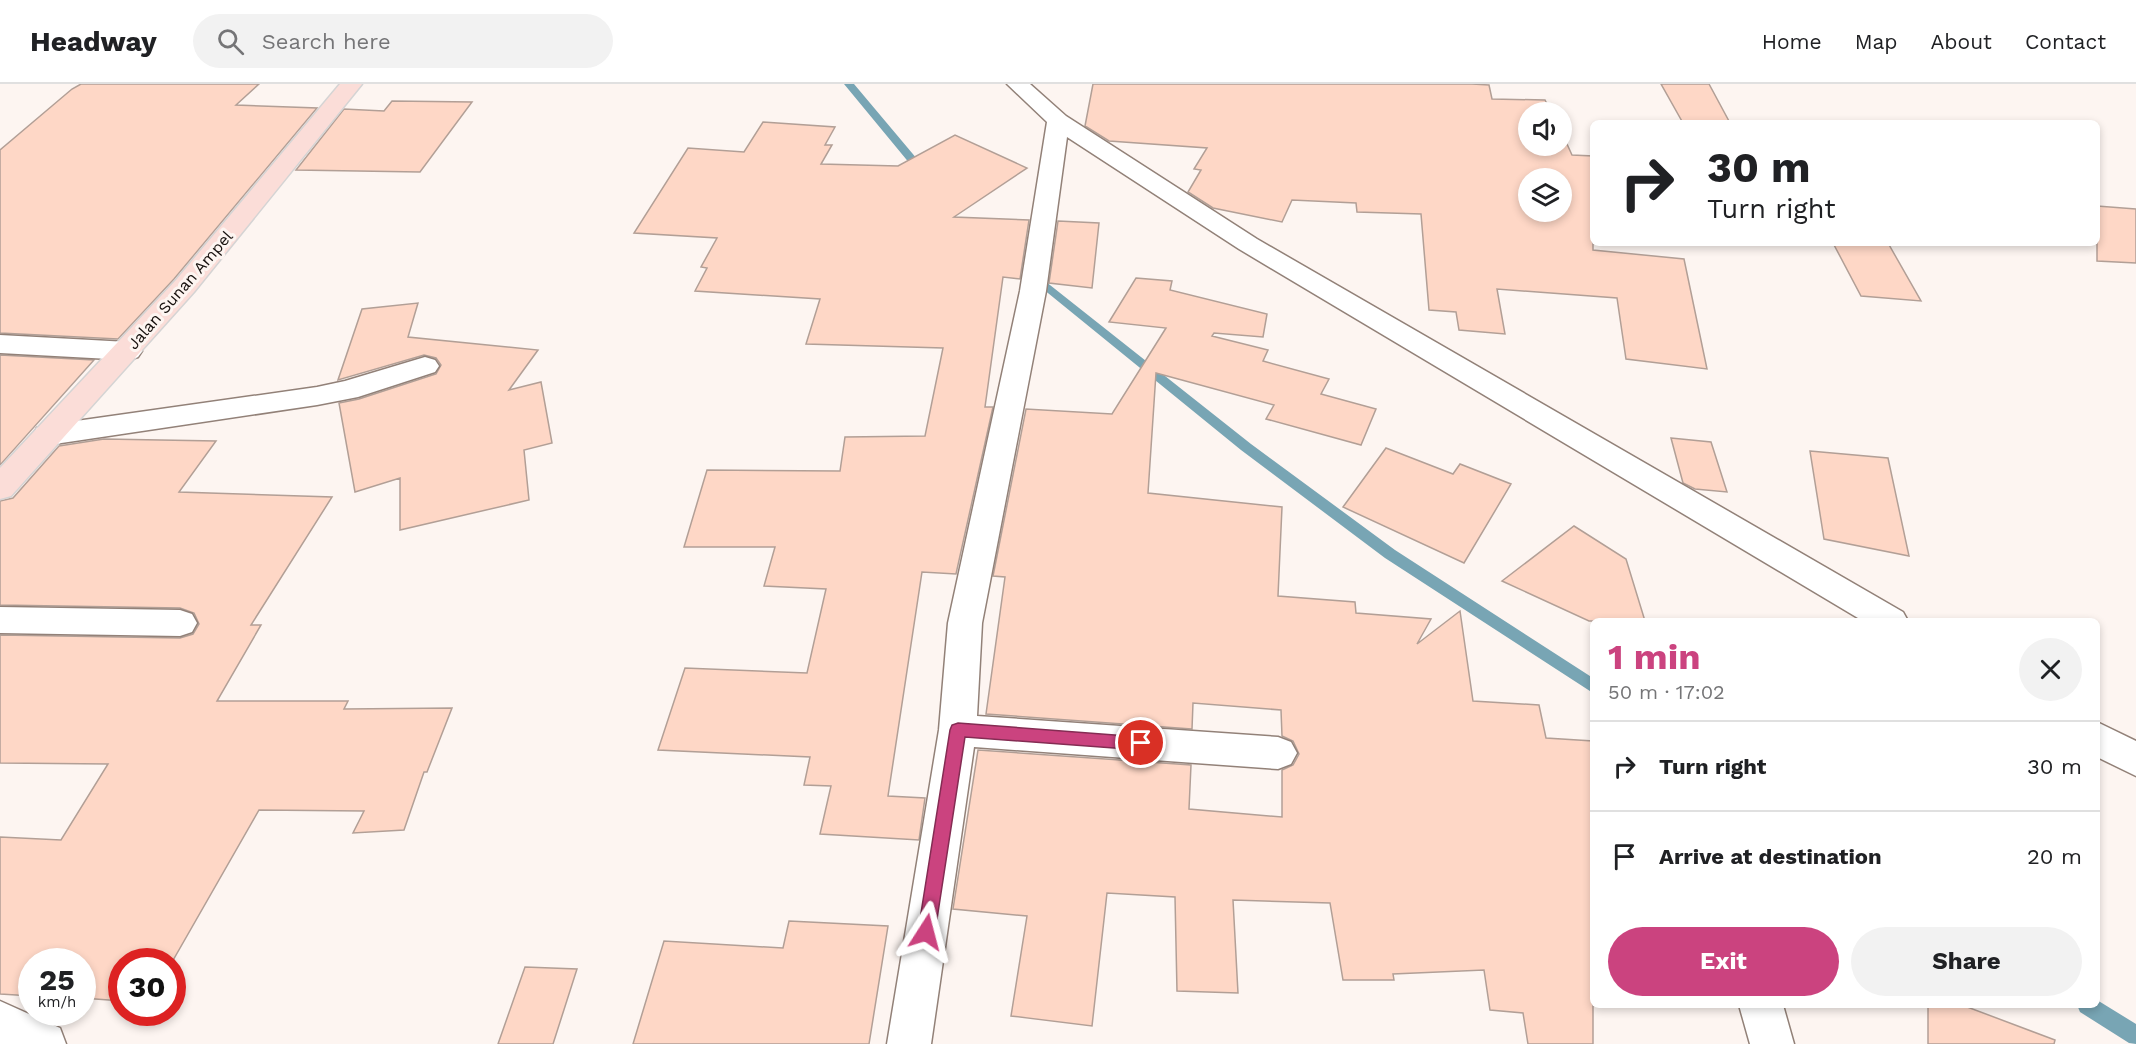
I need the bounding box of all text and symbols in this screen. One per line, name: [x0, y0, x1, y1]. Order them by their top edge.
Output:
search box: [193, 14, 613, 68]
text: Headway: [30, 25, 157, 58]
icon: search: [214, 25, 247, 58]
text: Search here: [262, 29, 391, 54]
text: Home: [1762, 29, 1822, 54]
text: Map: [1855, 29, 1898, 54]
text: About: [1931, 29, 1992, 54]
text: Contact: [2025, 29, 2106, 54]
map controls: [1518, 102, 1572, 222]
button: sound: [1518, 102, 1572, 156]
text: 30 m: [1707, 143, 1811, 192]
icon: right: [1608, 144, 1686, 222]
button: layers: [1518, 168, 1572, 222]
text: Turn right: [1707, 193, 1836, 225]
street label: Jalan Sunan Ampel: [123, 227, 237, 353]
text: 1 min: [1608, 636, 1700, 678]
button: close: [2019, 638, 2082, 701]
text: 50 m · 17:02: [1608, 680, 1725, 704]
pin: [1115, 717, 1166, 768]
icon: arrive: [1124, 726, 1157, 759]
icon: right: [1608, 750, 1641, 783]
text: Turn right: [1659, 754, 1766, 779]
text: 30 m: [2027, 754, 2082, 779]
icon: arrive: [1608, 840, 1641, 873]
text: Arrive at destination: [1659, 844, 1882, 869]
text: 20 m: [2027, 844, 2082, 869]
position arrow: [894, 900, 958, 964]
button: Exit: [1608, 927, 1839, 996]
button: Share: [1851, 927, 2082, 996]
speed limit sign: 30: [108, 948, 186, 1026]
text: 25: [39, 962, 75, 997]
text: km/h: [38, 993, 76, 1011]

